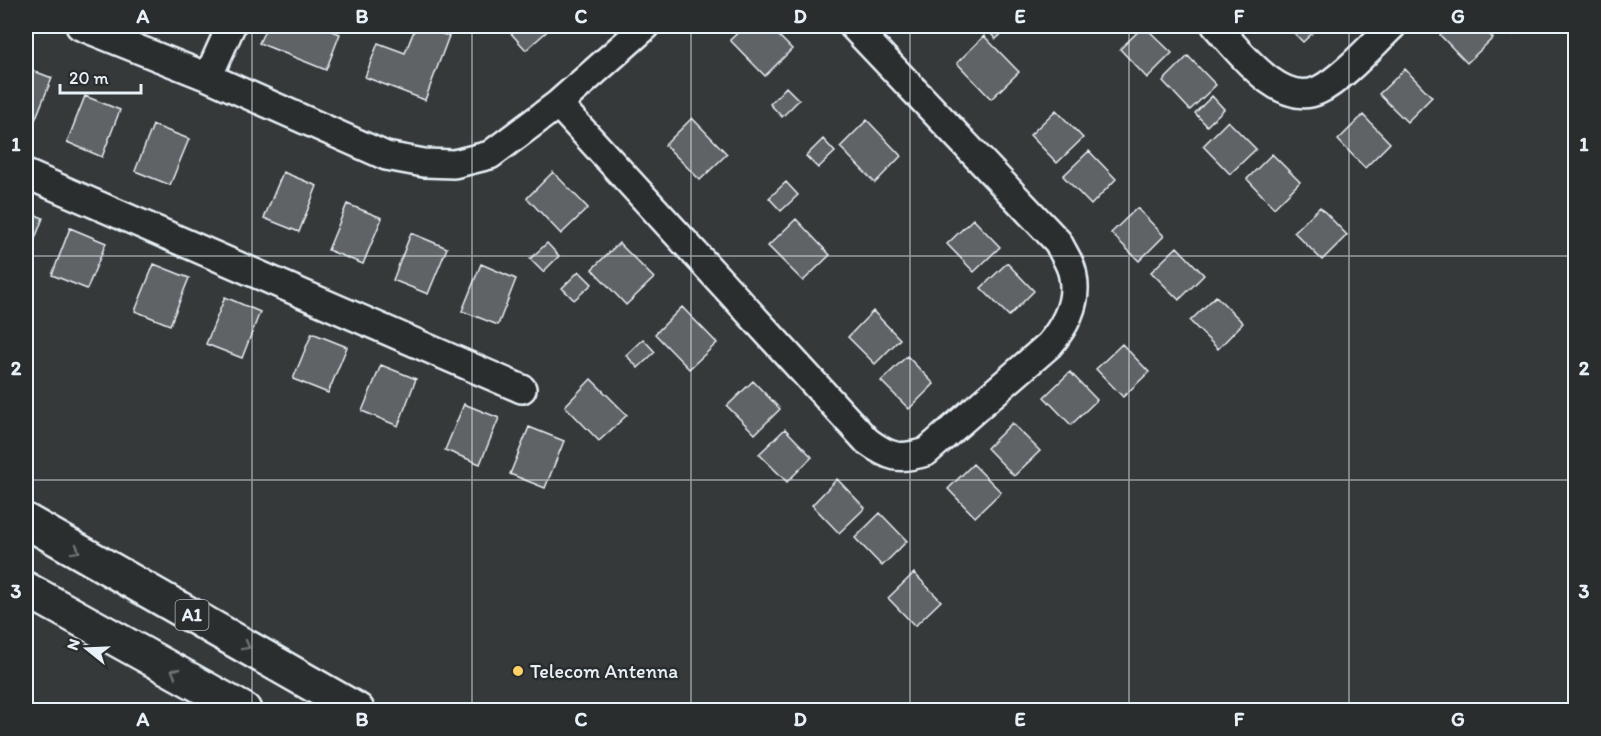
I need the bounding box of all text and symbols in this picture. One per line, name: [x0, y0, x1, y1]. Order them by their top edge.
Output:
text: A: [136, 4, 150, 28]
text: B: [356, 4, 369, 28]
text: C: [575, 4, 588, 28]
text: D: [793, 4, 807, 28]
text: E: [1014, 4, 1026, 28]
text: F: [1234, 4, 1245, 28]
text: G: [1451, 4, 1465, 28]
scale bar: [60, 57, 141, 95]
text: 20 m: [69, 67, 109, 89]
text: 1: [11, 132, 21, 156]
text: 1: [1579, 132, 1589, 156]
text: 2: [11, 356, 22, 380]
text: 2: [1579, 356, 1590, 380]
one-way arrow: [70, 543, 81, 554]
text: 3: [11, 579, 22, 603]
text: 3: [1579, 579, 1590, 603]
road number: A1: [176, 600, 208, 630]
north arrow: [57, 619, 117, 679]
text: N: [63, 636, 84, 653]
one-way arrow: [240, 638, 250, 650]
place label: Telecom Antenna: [530, 659, 678, 683]
marker: Telecom Antenna: [511, 664, 525, 678]
one-way arrow: [171, 668, 181, 679]
text: A: [136, 707, 150, 731]
text: B: [356, 707, 369, 731]
text: C: [575, 707, 588, 731]
text: D: [793, 707, 807, 731]
text: E: [1014, 707, 1026, 731]
text: F: [1234, 707, 1245, 731]
text: G: [1451, 707, 1465, 731]

